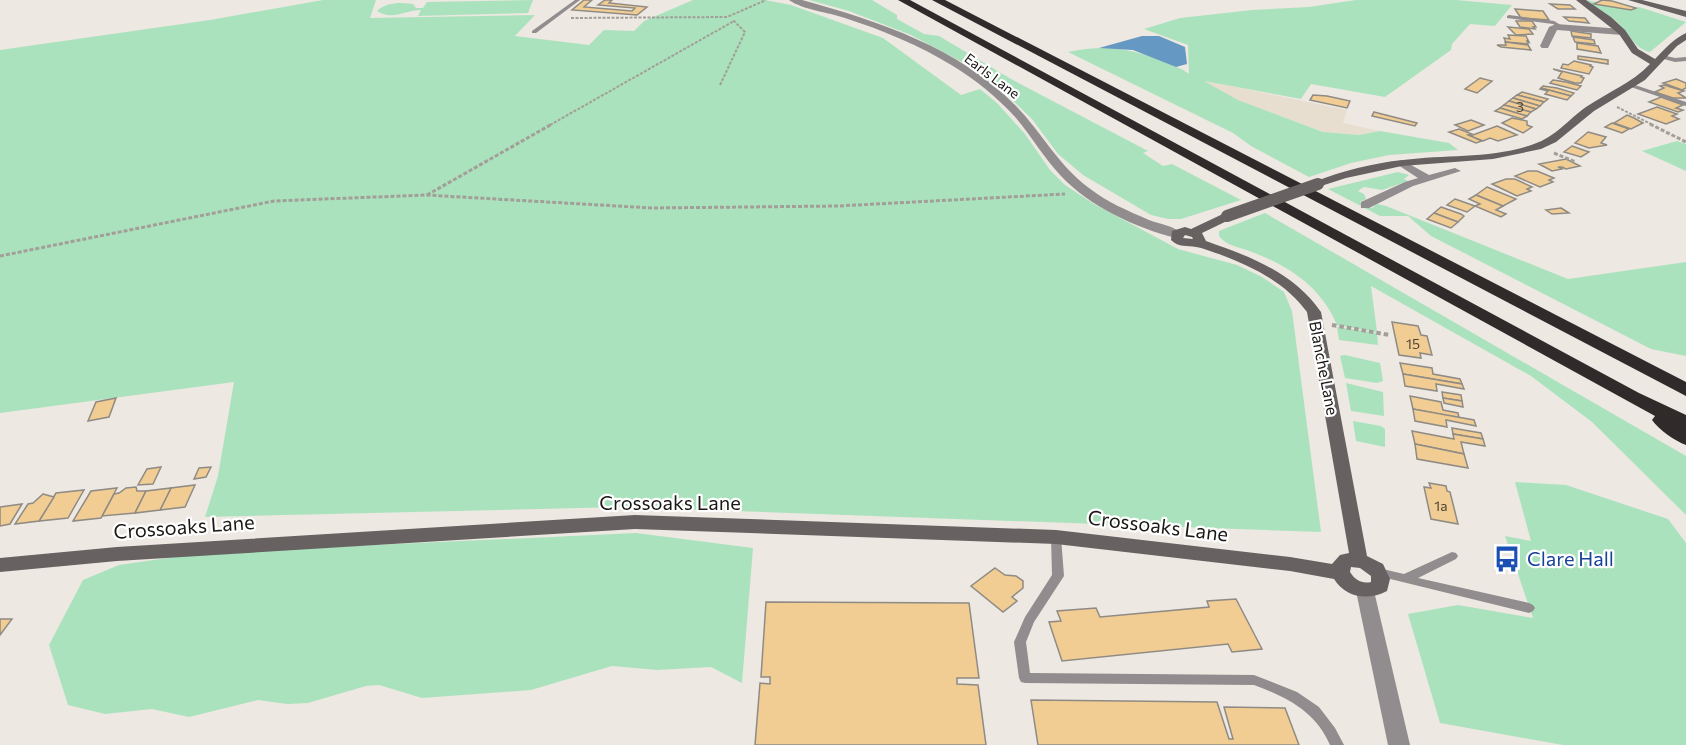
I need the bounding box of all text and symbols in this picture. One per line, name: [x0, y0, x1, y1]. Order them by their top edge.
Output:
street label: Earls Lane: [961, 49, 1023, 102]
house number: 3: [1516, 98, 1524, 115]
street label: Blanche Lane: [1306, 319, 1343, 417]
house number: 15: [1406, 335, 1420, 352]
street label: Crossoaks Lane: [599, 490, 741, 514]
house number: 1a: [1434, 497, 1448, 514]
street label: Crossoaks Lane: [1086, 504, 1230, 546]
street label: Crossoaks Lane: [113, 509, 255, 543]
bus stop icon: Clare Hall: [1492, 544, 1522, 574]
place label: Clare Hall: [1527, 546, 1614, 570]

